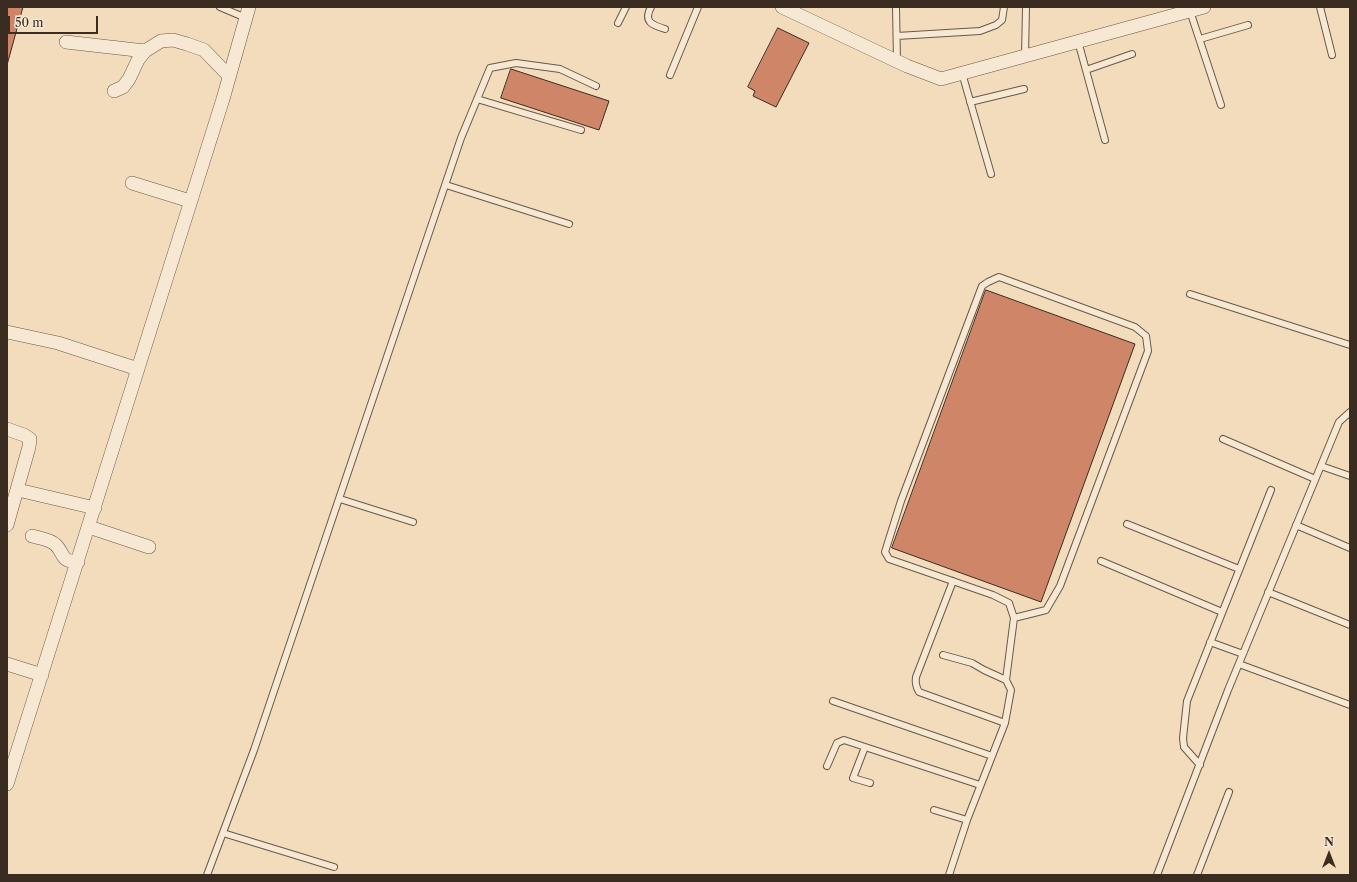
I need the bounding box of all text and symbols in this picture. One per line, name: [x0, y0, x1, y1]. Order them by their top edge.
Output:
scale bar: [10, 8, 100, 34]
text: 50 m: [15, 15, 44, 30]
north arrow: [1309, 834, 1349, 874]
text: N: [1324, 835, 1334, 849]

